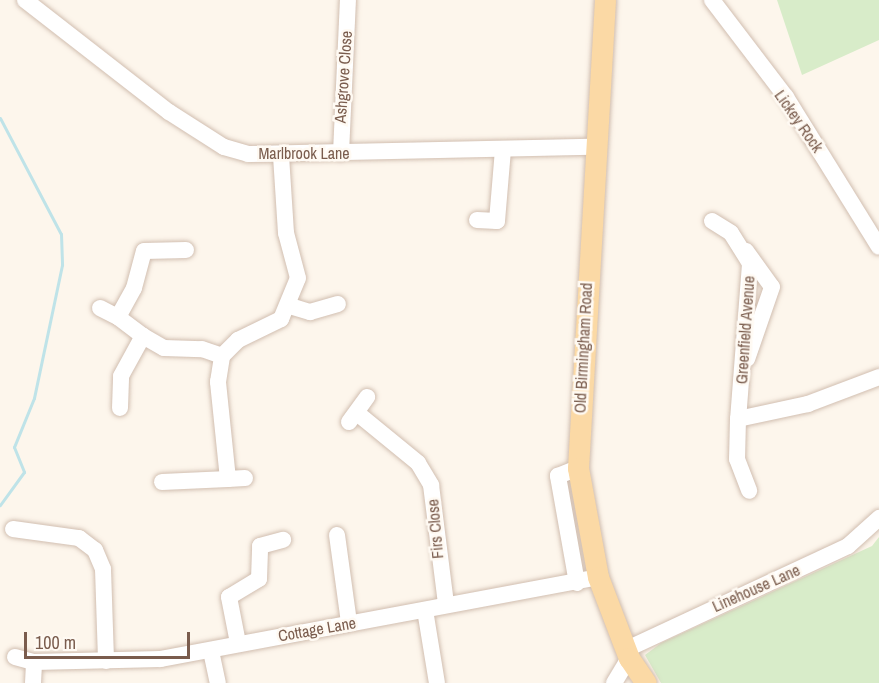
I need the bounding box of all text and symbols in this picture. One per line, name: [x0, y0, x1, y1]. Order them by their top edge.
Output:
street label: Ashgrove Close: [330, 30, 356, 124]
street label: Lickey Rock: [771, 86, 827, 156]
street label: Marlbrook Lane: [258, 143, 350, 163]
street label: Greenfield Avenue: [732, 275, 758, 385]
street label: Old Birmingham Road: [570, 282, 596, 414]
street label: Firs Close: [423, 498, 447, 560]
street label: Linehouse Lane: [709, 560, 803, 616]
street label: Cottage Lane: [277, 613, 357, 645]
scale bar: [27, 620, 194, 658]
text: 100 m: [35, 630, 76, 655]

